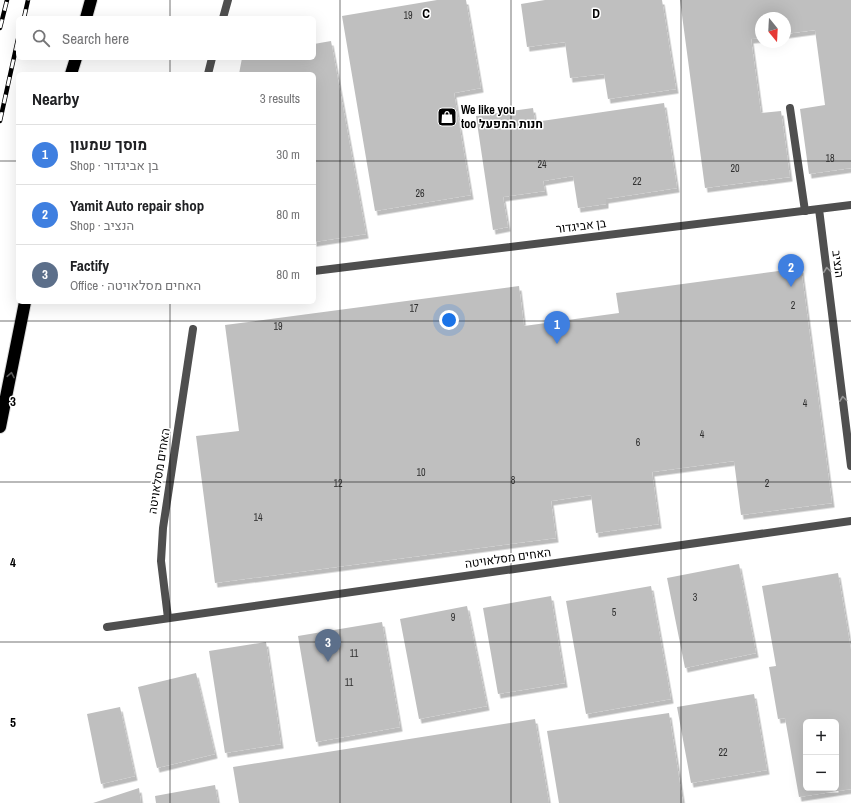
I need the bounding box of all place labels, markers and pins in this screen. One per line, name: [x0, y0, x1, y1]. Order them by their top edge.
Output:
place label: We like you too חנות המפעל: [461, 102, 543, 132]
shop icon: We like you too חנות המפעל: [436, 106, 458, 128]
pin: 2: [778, 254, 804, 287]
pin: 1: [544, 311, 570, 344]
pin: 3: [315, 629, 341, 662]

